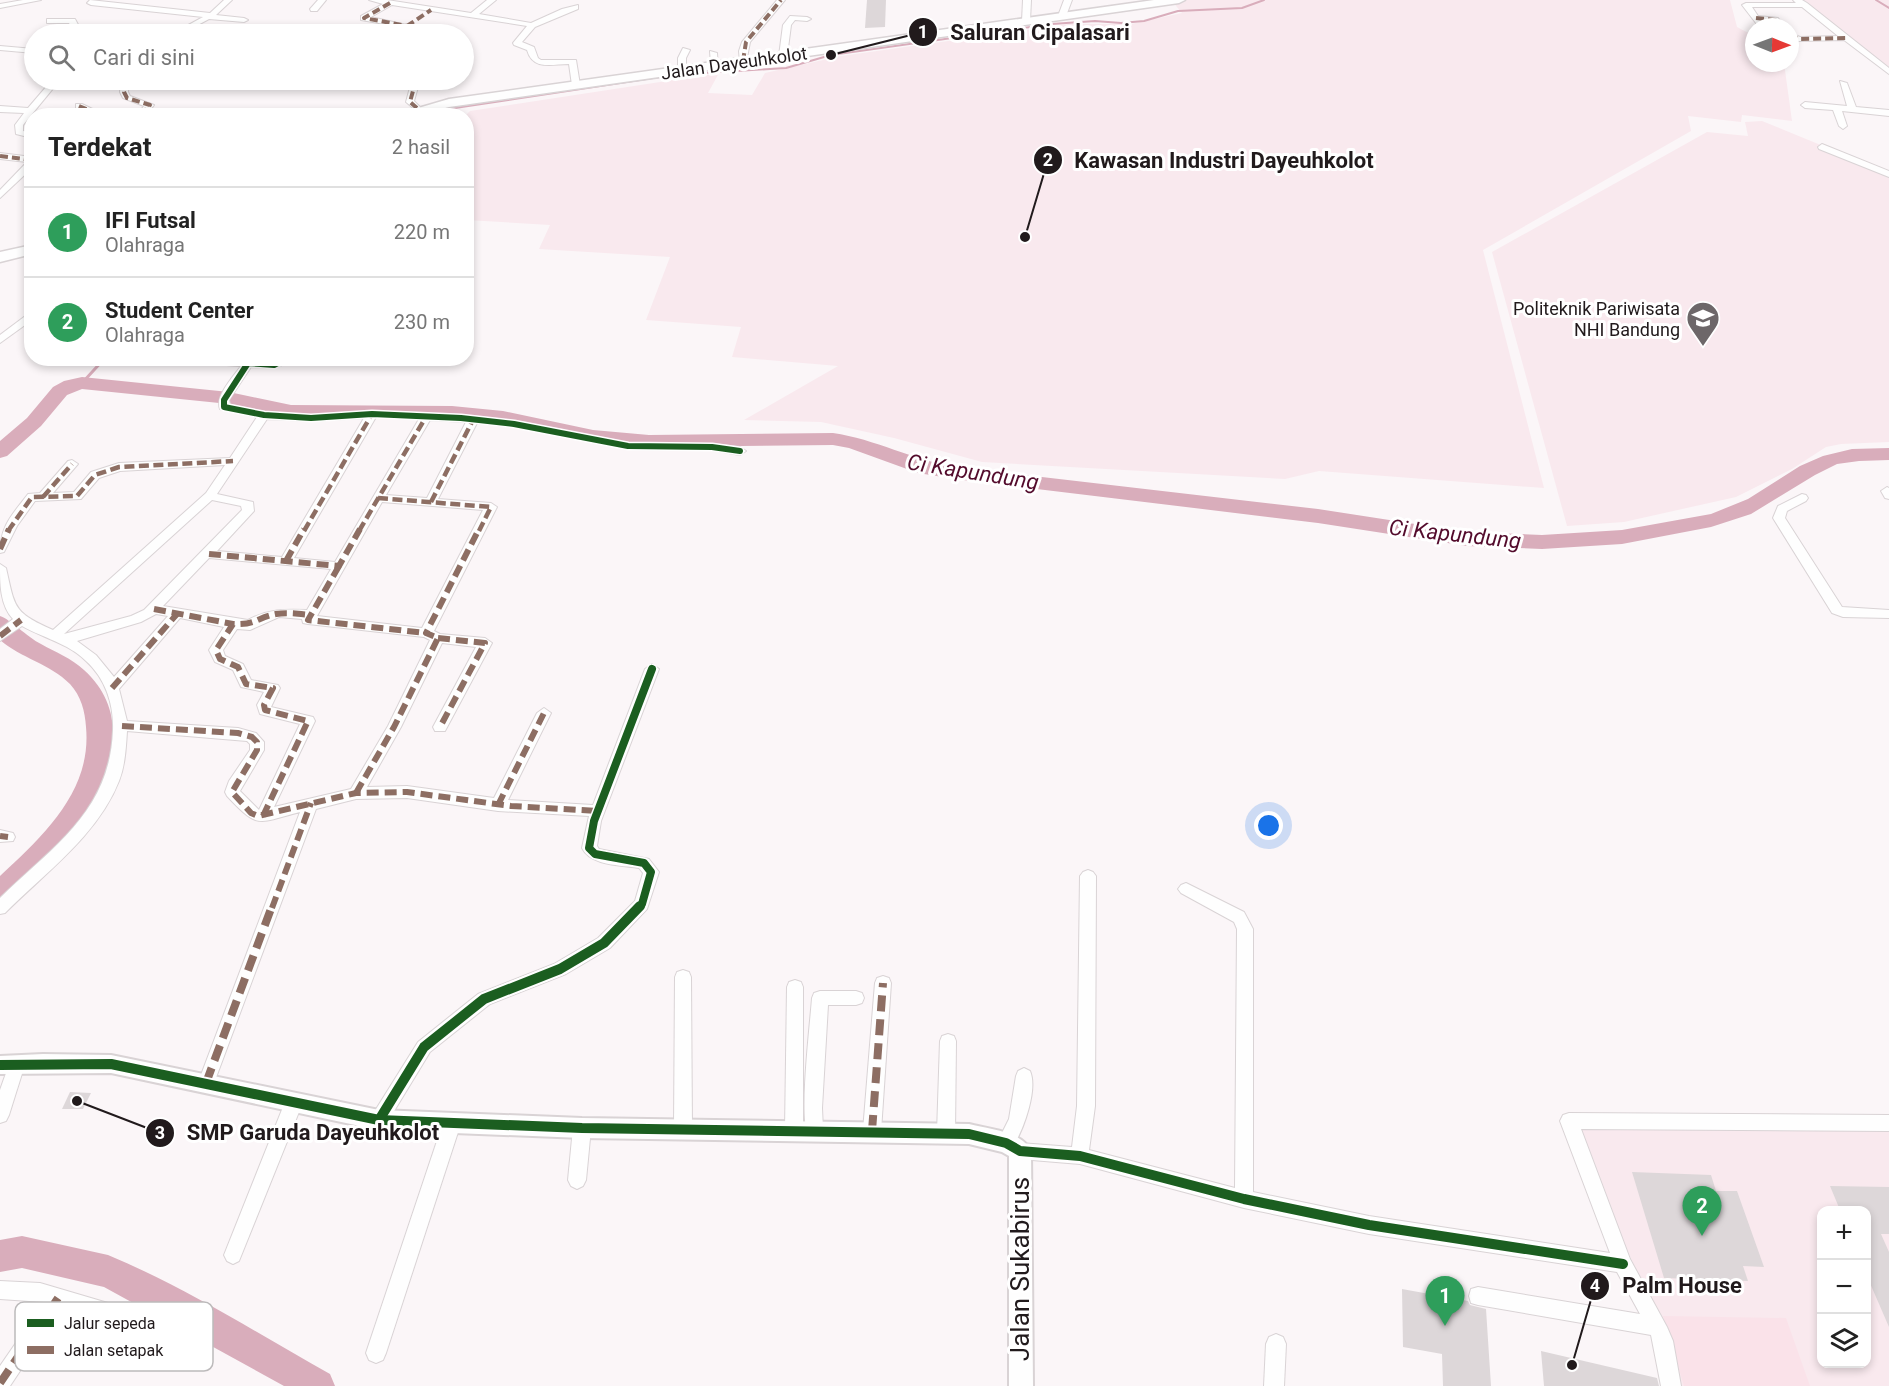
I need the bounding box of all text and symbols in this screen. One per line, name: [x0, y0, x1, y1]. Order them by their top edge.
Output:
callout: Saluran Cipalasari: [908, 12, 1142, 52]
north arrow: [1745, 18, 1799, 72]
text: Saluran Cipalasari: [950, 20, 1130, 45]
text: 1: [918, 21, 928, 42]
search box: [24, 24, 474, 90]
icon: search: [45, 41, 78, 74]
street label: Jalan Dayeuhkolot: [660, 42, 809, 84]
text: Cari di sini: [93, 45, 195, 70]
text: Terdekat: [48, 132, 152, 162]
text: 2 hasil: [392, 135, 450, 159]
callout: Kawasan Industri Dayeuhkolot: [1033, 140, 1386, 180]
text: Kawasan Industri Dayeuhkolot: [1074, 148, 1374, 173]
text: 2: [1043, 149, 1053, 170]
text: IFI Futsal: [105, 208, 196, 233]
text: 1: [62, 220, 73, 244]
text: 220 m: [394, 220, 450, 244]
text: Olahraga: [105, 233, 185, 257]
text: Student Center: [105, 298, 254, 323]
place label: Politeknik Pariwisata NHI Bandung: [1513, 298, 1680, 340]
school or university icon: Politeknik Pariwisata NHI Bandung: [1685, 300, 1721, 347]
text: 2: [62, 310, 73, 334]
text: 230 m: [394, 310, 450, 334]
text: Olahraga: [105, 323, 185, 347]
water label: Ci Kapundung: [906, 449, 1040, 495]
water label: Ci Kapundung: [1388, 515, 1522, 553]
your location: [1254, 811, 1283, 840]
callout: SMP Garuda Dayeuhkolot: [145, 1113, 451, 1153]
text: SMP Garuda Dayeuhkolot: [187, 1120, 440, 1145]
text: 3: [155, 1122, 165, 1143]
street label: Jalan Sukabirus: [1005, 1177, 1035, 1361]
pin: 2: [1682, 1186, 1722, 1236]
map controls: [1817, 1206, 1871, 1368]
button: +: [1817, 1206, 1871, 1260]
button: −: [1817, 1260, 1871, 1314]
callout: Palm House: [1580, 1266, 1754, 1306]
text: Palm House: [1622, 1273, 1742, 1298]
text: 4: [1590, 1275, 1600, 1296]
pin: 1: [1426, 1276, 1464, 1326]
legend: [15, 1302, 213, 1371]
text: Jalur sepeda: [64, 1314, 156, 1333]
button: layers: [1817, 1314, 1871, 1368]
text: Jalan setapak: [64, 1341, 164, 1360]

